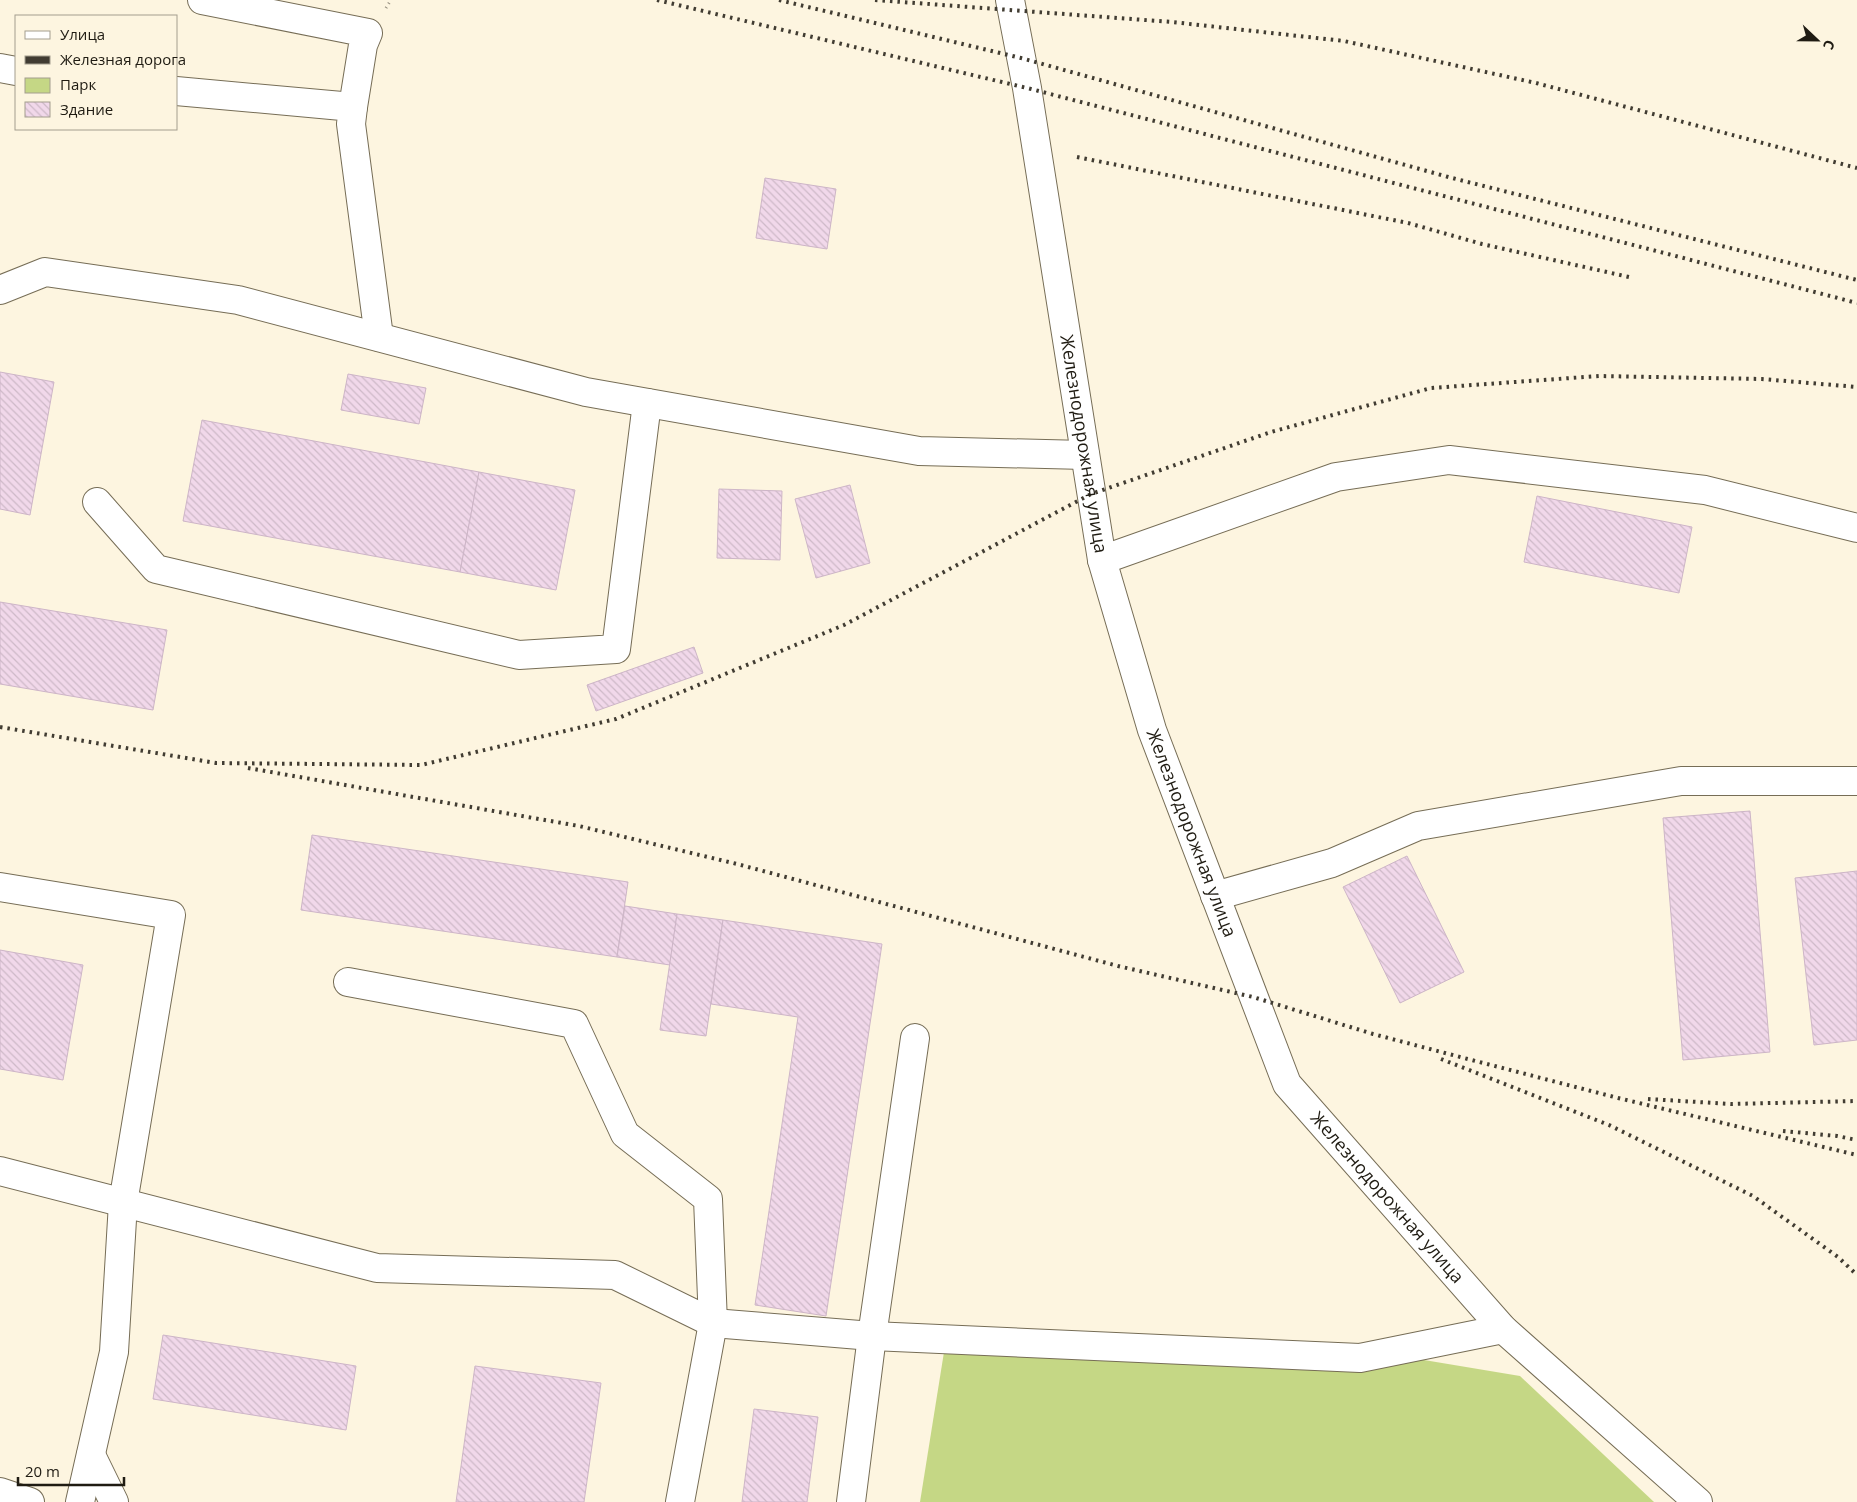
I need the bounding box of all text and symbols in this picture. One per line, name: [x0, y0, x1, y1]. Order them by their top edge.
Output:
legend: [15, 15, 178, 130]
north arrow: [1792, 15, 1842, 65]
text: Улица: [60, 24, 105, 44]
text: С: [1819, 37, 1840, 53]
text: Железная дорога: [60, 49, 186, 69]
text: Парк: [60, 74, 96, 94]
text: Здание: [60, 99, 113, 119]
street label: Железнодорожная улица: [1055, 333, 1114, 555]
street label: Железнодорожная улица: [1142, 725, 1243, 940]
street label: Железнодорожная улица: [1306, 1106, 1470, 1288]
scale bar: [18, 1454, 124, 1486]
text: 20 m: [25, 1461, 60, 1481]

